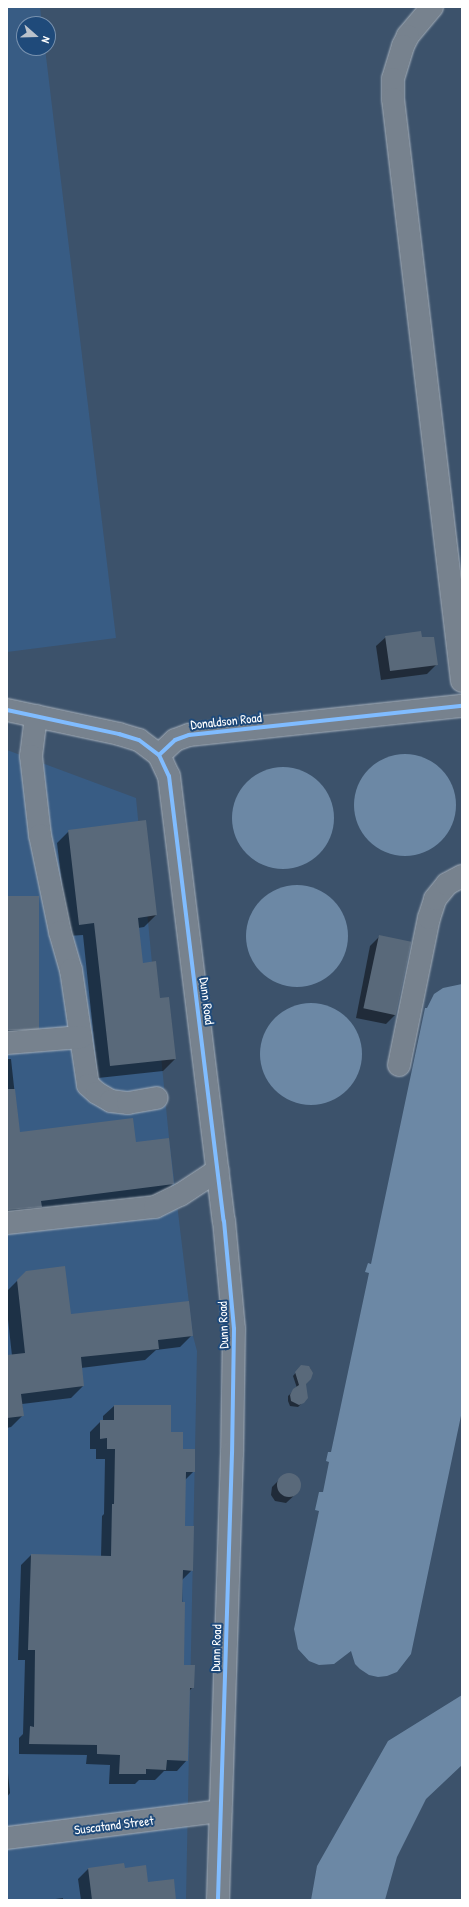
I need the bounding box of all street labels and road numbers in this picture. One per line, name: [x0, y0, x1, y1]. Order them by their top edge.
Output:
street label: Donaldson Road: [190, 710, 262, 732]
street label: Dunn Road: [196, 977, 218, 1025]
street label: Dunn Road: [214, 1301, 232, 1349]
street label: Dunn Road: [207, 1624, 225, 1672]
street label: Suscatand Street: [73, 1812, 155, 1838]

